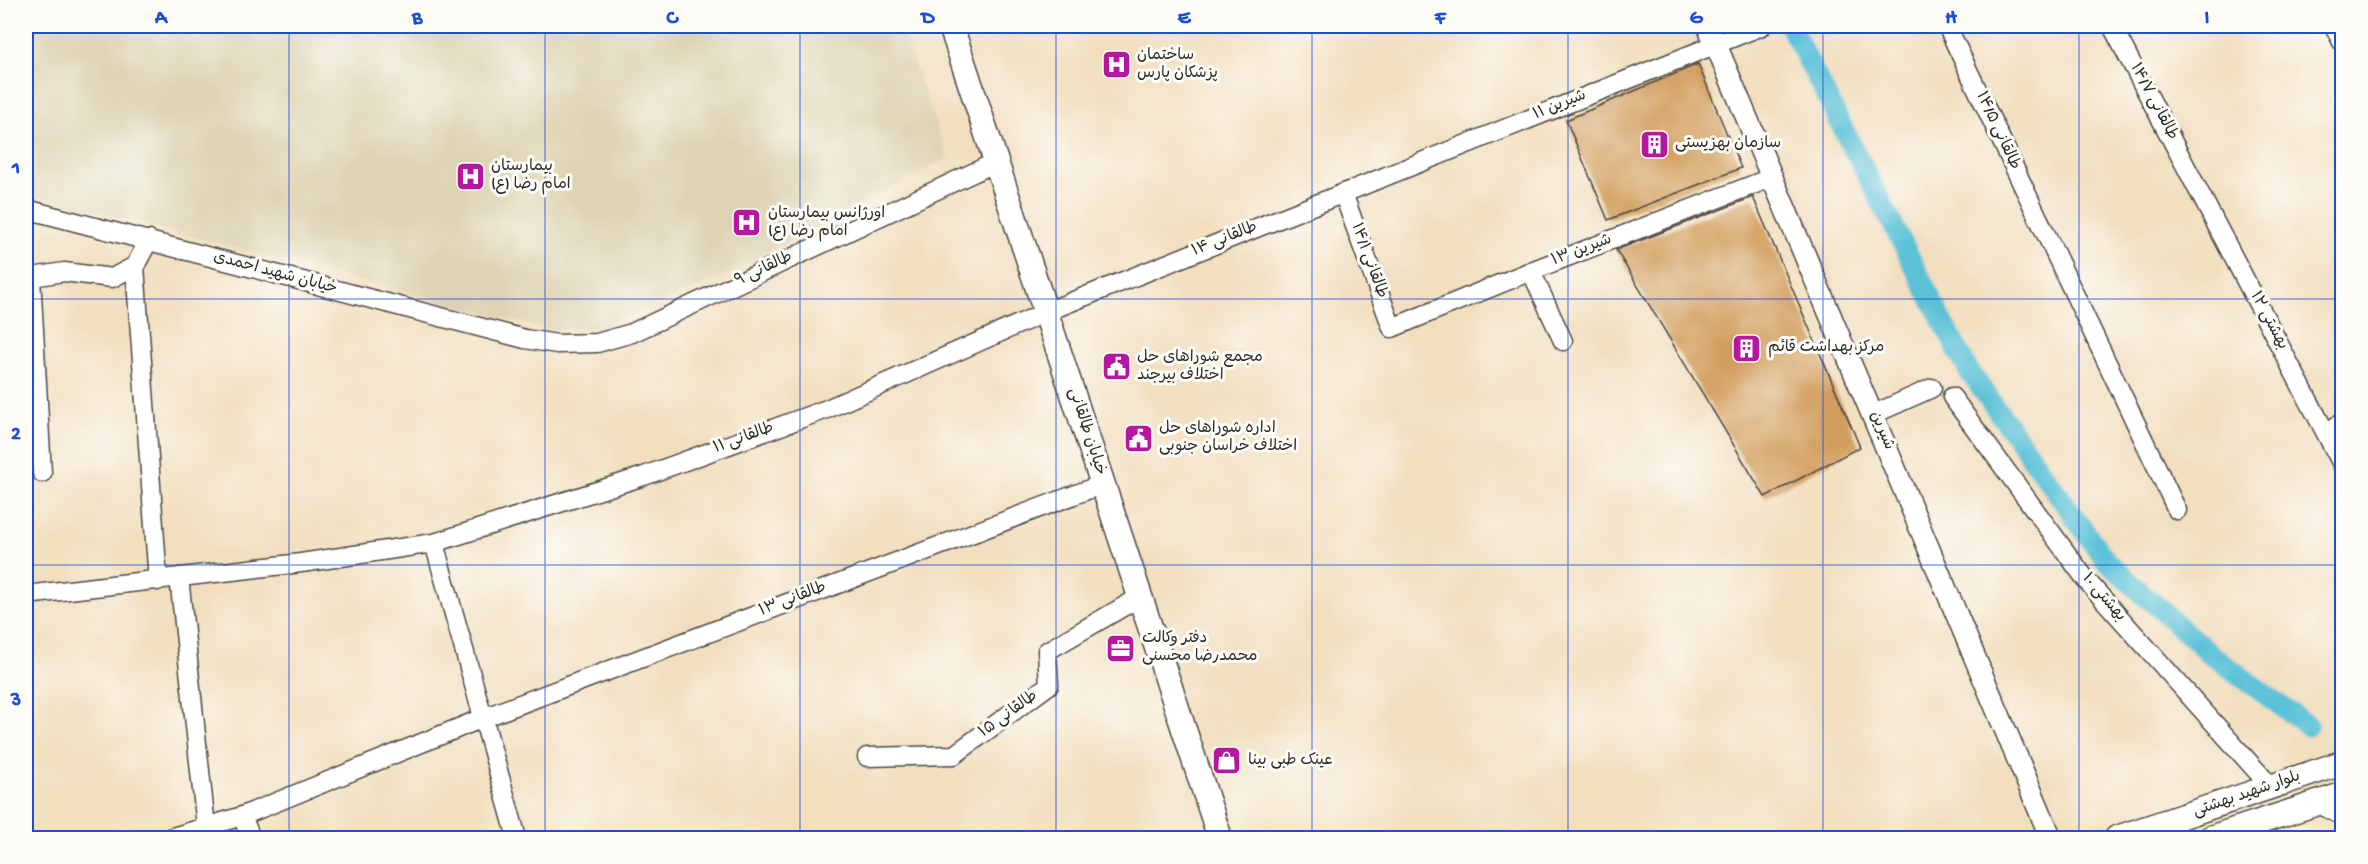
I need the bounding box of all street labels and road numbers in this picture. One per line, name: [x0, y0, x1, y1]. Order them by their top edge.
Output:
street label: طالقانی ۱۴/۷: [2125, 60, 2181, 144]
street label: شیرین ۱۱: [1531, 87, 1589, 125]
street label: طالقانی ۱۴/۵: [1971, 89, 2023, 173]
street label: طالقانی ۱۴: [1189, 218, 1261, 262]
street label: طالقانی ۱۴/۱: [1346, 221, 1390, 301]
street label: شیرین ۱۳: [1549, 231, 1615, 271]
street label: خیابان شهید احمدی: [211, 248, 339, 300]
street label: طالقانی ۹: [732, 248, 796, 292]
street label: بهشتی ۱۲: [2245, 289, 2291, 353]
street label: خیابان طالقانی: [1063, 386, 1109, 478]
street label: شیرین: [1864, 409, 1898, 453]
street label: طالقانی ۱۱: [711, 419, 777, 459]
street label: بهشتی ۱۰: [2077, 570, 2129, 626]
street label: طالقانی ۱۳: [757, 579, 829, 621]
street label: طالقانی ۱۵: [976, 687, 1042, 743]
street label: بلوار شهید بهشتی: [2191, 768, 2303, 822]

